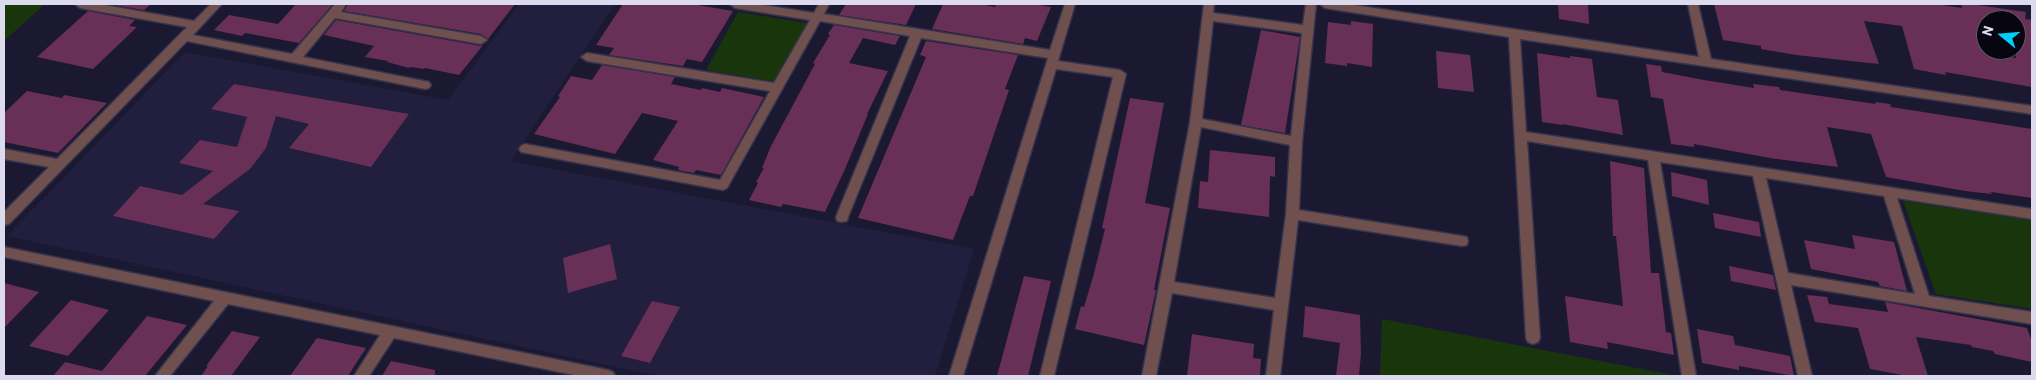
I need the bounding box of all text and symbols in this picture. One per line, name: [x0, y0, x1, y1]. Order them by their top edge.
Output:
north arrow: [1976, 10, 2026, 60]
text: N: [1978, 24, 1997, 38]

